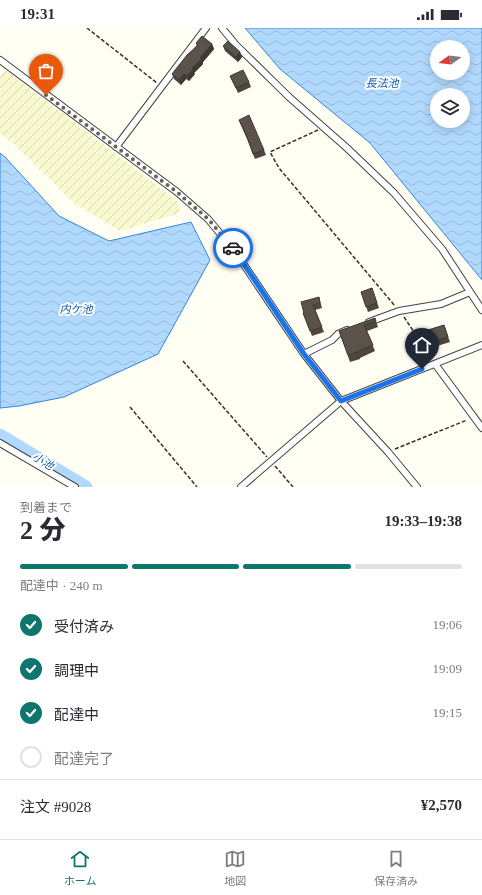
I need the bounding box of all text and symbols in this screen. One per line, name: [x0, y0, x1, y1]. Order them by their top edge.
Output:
text: 19:31: [20, 6, 55, 22]
north arrow: [430, 40, 470, 80]
map controls: [430, 40, 470, 128]
pin: [29, 54, 63, 95]
icon: bag: [35, 60, 57, 82]
water label: 長法池: [366, 77, 399, 89]
button: layers: [430, 88, 470, 128]
courier: [213, 228, 253, 268]
icon: car: [222, 237, 244, 259]
water label: 内ケ池: [60, 303, 93, 315]
pin: [405, 328, 439, 369]
icon: home: [411, 334, 433, 356]
water label: 小池: [30, 450, 56, 472]
text: 到着まで: [20, 500, 72, 515]
text: 19:33–19:38: [385, 513, 462, 529]
text: 2 分: [20, 516, 66, 545]
text: 配達中 · 240 m: [20, 578, 103, 593]
icon: check: [20, 614, 42, 636]
text: 19:06: [432, 617, 462, 632]
text: 受付済み: [54, 619, 114, 635]
icon: check: [20, 658, 42, 680]
text: 19:09: [432, 661, 462, 676]
text: 調理中: [54, 663, 99, 679]
icon: check: [20, 702, 42, 724]
text: 19:15: [432, 705, 462, 720]
text: 配達中: [54, 707, 99, 723]
text: 配達完了: [54, 751, 114, 767]
text: ¥2,570: [421, 797, 462, 813]
text: 注文 #9028: [20, 799, 91, 815]
tab: ホーム: [64, 848, 97, 888]
tab: 地図: [224, 848, 246, 888]
tab: 保存済み: [374, 848, 418, 888]

